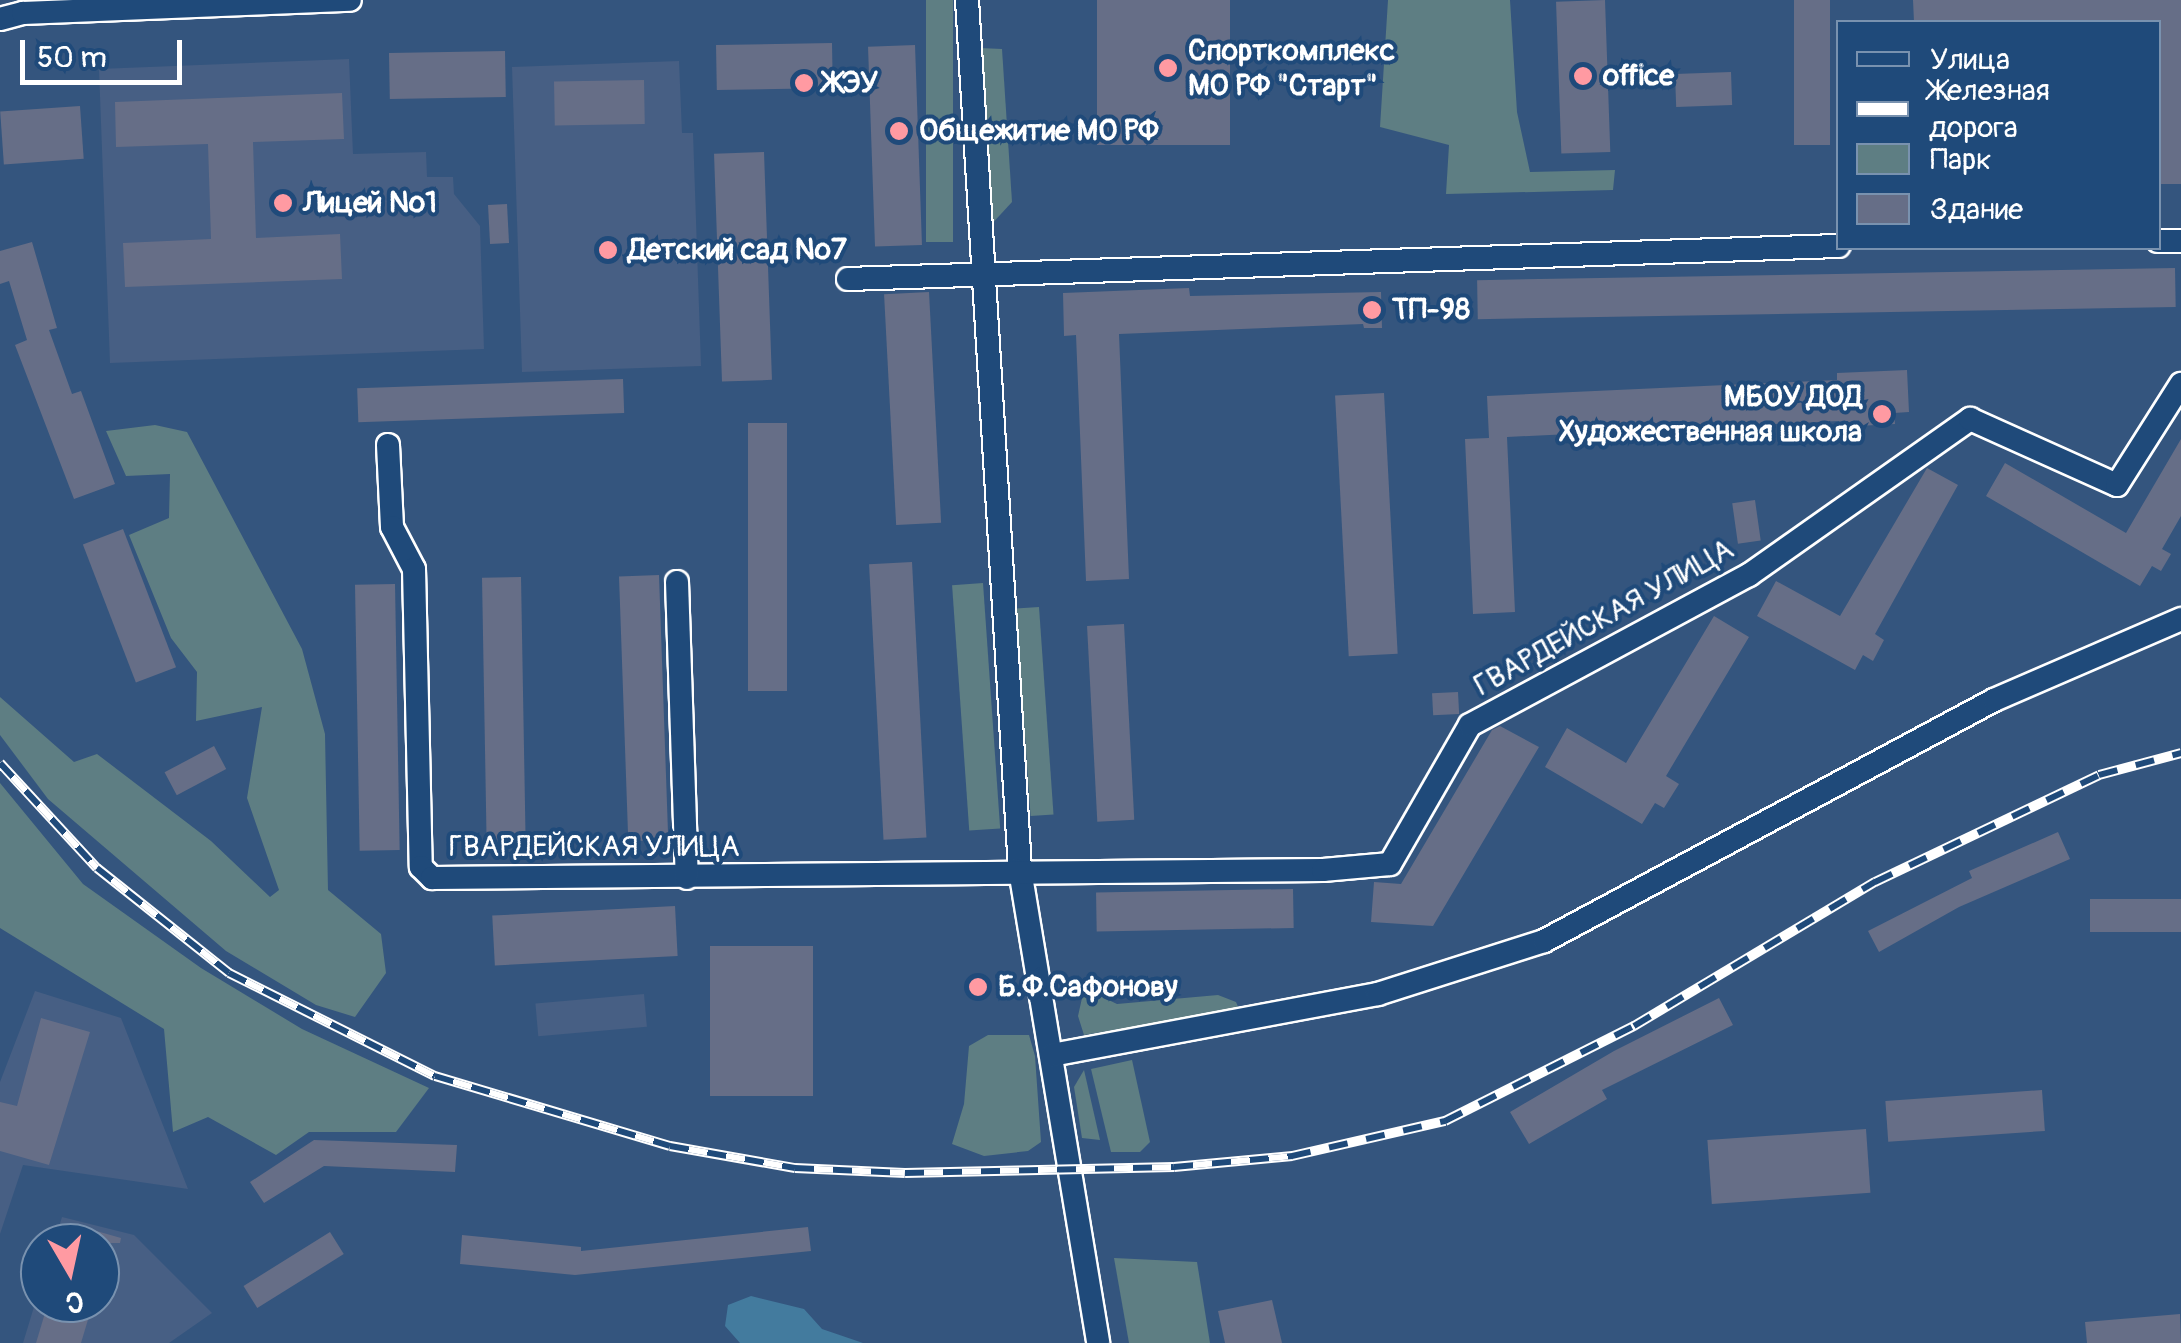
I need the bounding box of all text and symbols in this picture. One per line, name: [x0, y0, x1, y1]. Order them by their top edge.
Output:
scale bar: [25, 20, 188, 82]
legend: [1836, 20, 2161, 250]
place label: Спорткомплекс МО РФ "Старт": [1188, 33, 1395, 104]
text: 50 m: [37, 39, 107, 76]
text: Улица: [1930, 41, 2010, 78]
marker: Спорткомплекс МО РФ "Старт": [1157, 57, 1179, 79]
place label: office: [1603, 58, 1674, 94]
place label: ЖЭУ: [824, 65, 878, 101]
marker: office: [1572, 65, 1594, 87]
marker: ЖЭУ: [793, 72, 815, 94]
text: Железная дорога: [1929, 72, 2050, 146]
place label: Общежитие МО РФ: [919, 113, 1159, 149]
marker: Общежитие МО РФ: [888, 120, 910, 142]
text: Парк: [1930, 141, 1992, 178]
place label: Лицей №1: [303, 185, 437, 221]
text: Здание: [1930, 191, 2023, 228]
marker: Лицей №1: [272, 192, 294, 214]
place label: Детский сад №7: [628, 232, 847, 268]
marker: Детский сад №7: [597, 239, 619, 261]
place label: ТП-98: [1392, 292, 1470, 328]
marker: ТП-98: [1361, 299, 1383, 321]
place label: МБОУ ДОД Художественная школа: [1559, 379, 1862, 450]
marker: МБОУ ДОД Художественная школа: [1871, 403, 1893, 425]
street label: ГВАРДЕЙСКАЯ УЛИЦА: [1468, 532, 1740, 704]
street label: ГВАРДЕЙСКАЯ УЛИЦА: [448, 829, 740, 865]
place label: Б.Ф.Сафонову: [998, 969, 1178, 1005]
marker: Б.Ф.Сафонову: [967, 976, 989, 998]
north arrow: [20, 1223, 120, 1323]
text: С: [63, 1283, 86, 1320]

